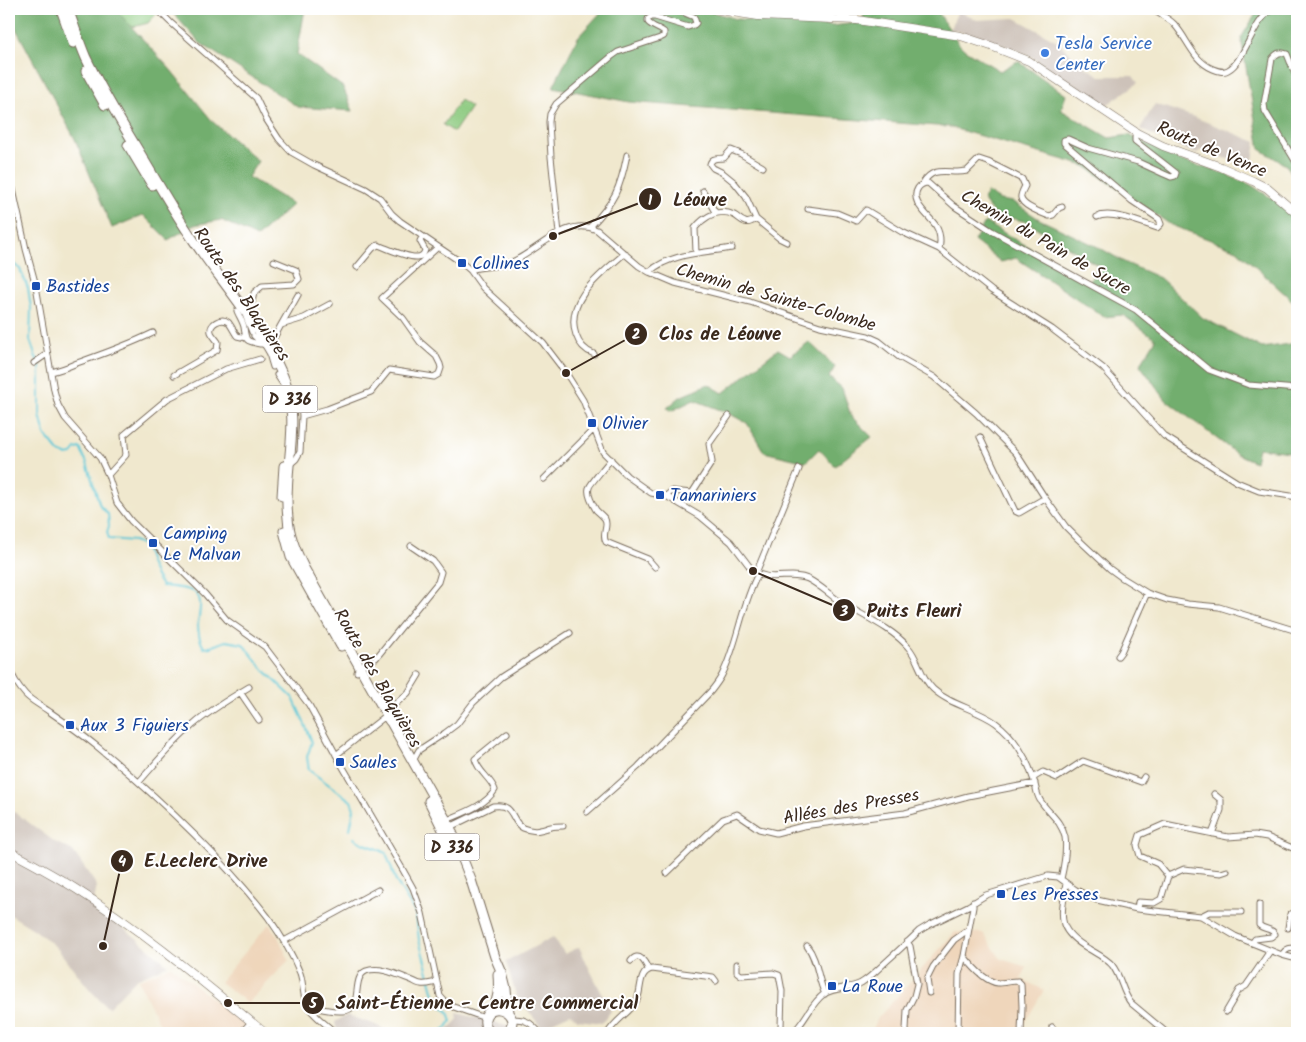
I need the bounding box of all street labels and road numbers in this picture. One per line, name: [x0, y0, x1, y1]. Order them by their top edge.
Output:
street label: Route de Vence: [1152, 114, 1271, 187]
street label: Chemin du Pain de Sucre: [955, 183, 1136, 304]
street label: Route des Blaquières: [185, 222, 297, 368]
street label: Chemin de Sainte-Colombe: [672, 256, 879, 341]
road number: D 336: [262, 386, 318, 412]
street label: Route des Blaquières: [325, 604, 429, 754]
street label: Allées des Presses: [781, 781, 922, 834]
road number: D 336: [424, 834, 480, 860]

